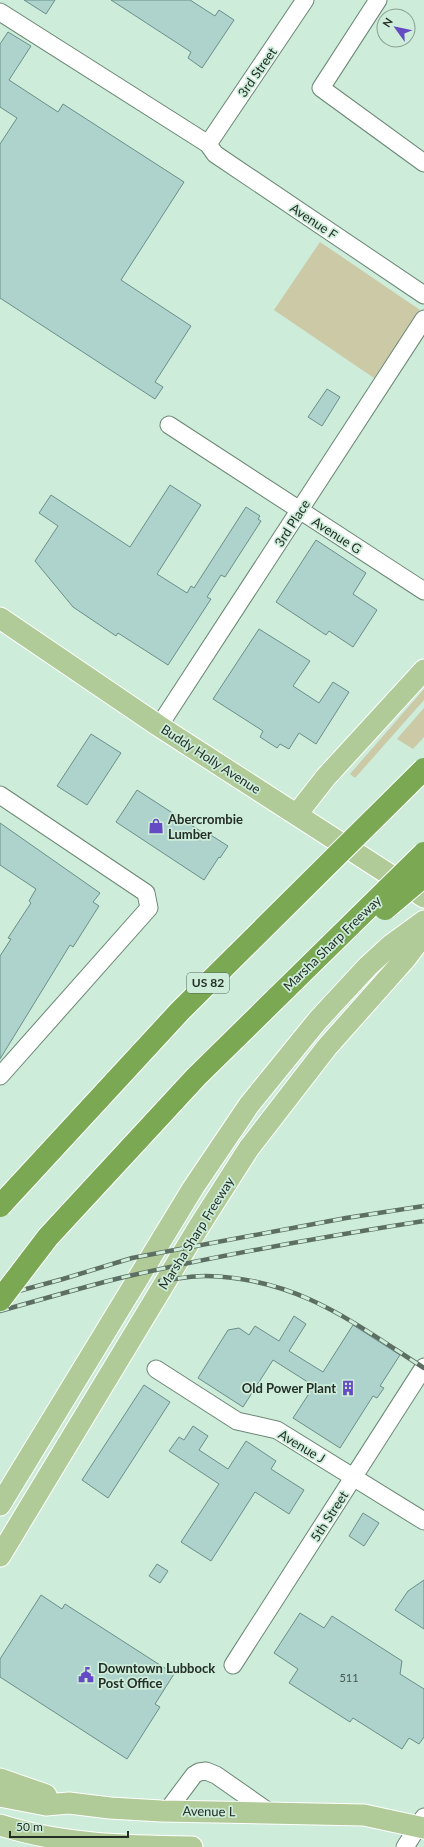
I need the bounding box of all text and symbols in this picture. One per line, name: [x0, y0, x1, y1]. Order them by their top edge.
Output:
north arrow: [376, 8, 416, 48]
text: N: [379, 15, 395, 29]
street label: 3rd Street: [234, 44, 280, 100]
street label: Avenue F: [287, 199, 341, 243]
street label: 3rd Place: [271, 496, 313, 550]
street label: Avenue G: [309, 513, 365, 557]
street label: Buddy Holly Avenue: [158, 721, 264, 797]
place label: Abercrombie Lumber: [167, 811, 243, 842]
shop icon: Abercrombie Lumber: [147, 817, 165, 835]
street label: Marsha Sharp Freeway: [280, 892, 384, 994]
road number: US 82: [187, 973, 229, 993]
street label: Marsha Sharp Freeway: [155, 1173, 237, 1292]
building icon: Old Power Plant: [339, 1379, 357, 1397]
place label: Old Power Plant: [242, 1380, 336, 1396]
street label: Avenue J: [276, 1426, 328, 1466]
street label: 5th Street: [307, 1487, 351, 1544]
place label: Downtown Lubbock Post Office: [98, 1660, 215, 1691]
public building icon: Downtown Lubbock Post Office: [77, 1666, 95, 1684]
house number: 511: [339, 1671, 359, 1684]
street label: Avenue L: [182, 1803, 236, 1819]
scale bar: [10, 1813, 128, 1839]
text: 50 m: [16, 1819, 43, 1834]

